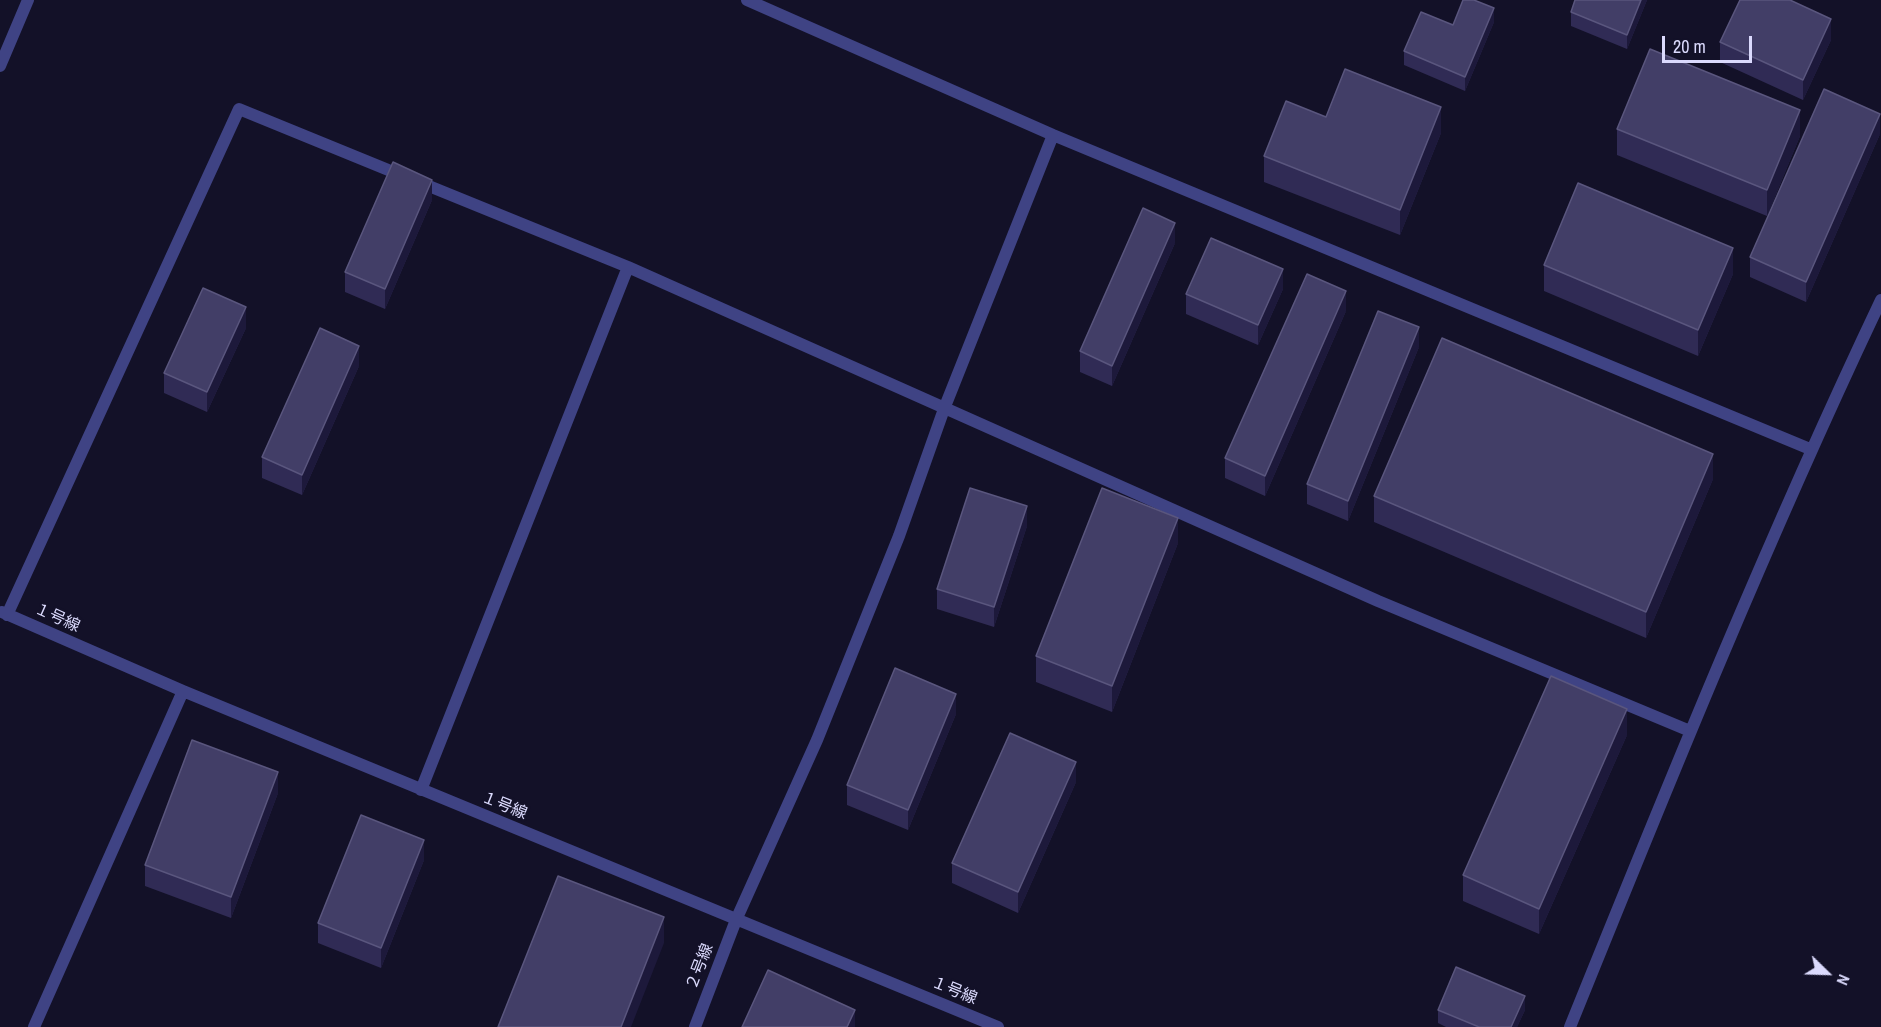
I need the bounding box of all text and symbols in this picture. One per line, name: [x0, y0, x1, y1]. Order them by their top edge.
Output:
scale bar: [1665, 24, 1755, 62]
text: 20 m: [1673, 34, 1706, 59]
street label: １号線: [31, 599, 83, 637]
street label: １号線: [478, 788, 530, 824]
street label: ２号線: [682, 941, 718, 993]
north arrow: [1797, 943, 1857, 1003]
text: N: [1832, 971, 1856, 989]
street label: １号線: [928, 973, 980, 1009]

